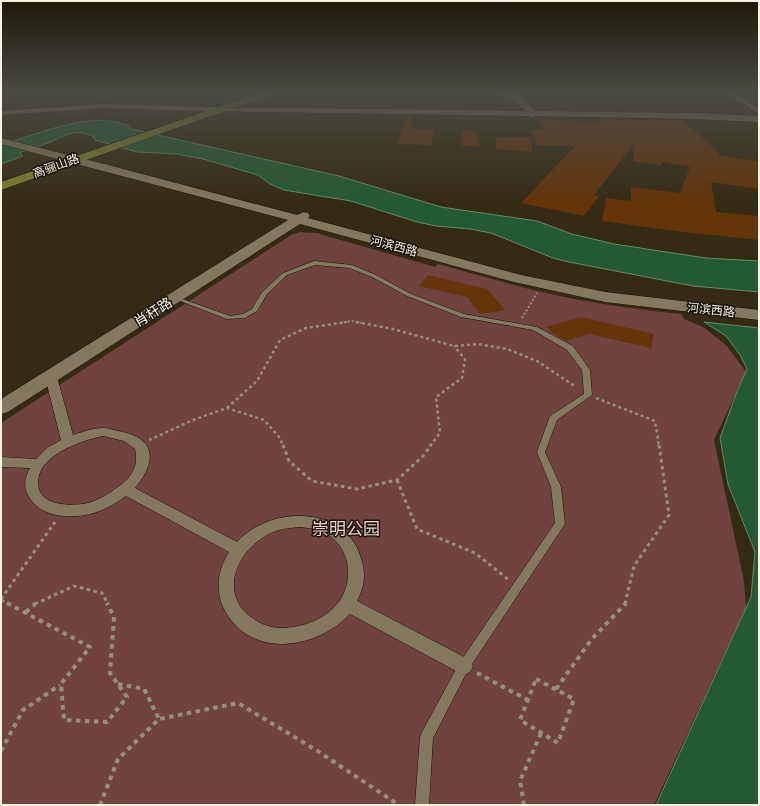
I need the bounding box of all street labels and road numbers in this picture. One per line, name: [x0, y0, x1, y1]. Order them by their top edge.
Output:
street label: 高骊山路: [30, 149, 82, 183]
street label: 河滨西路: [368, 231, 420, 261]
street label: 肖杆路: [130, 292, 176, 332]
street label: 河滨西路: [686, 299, 736, 321]

